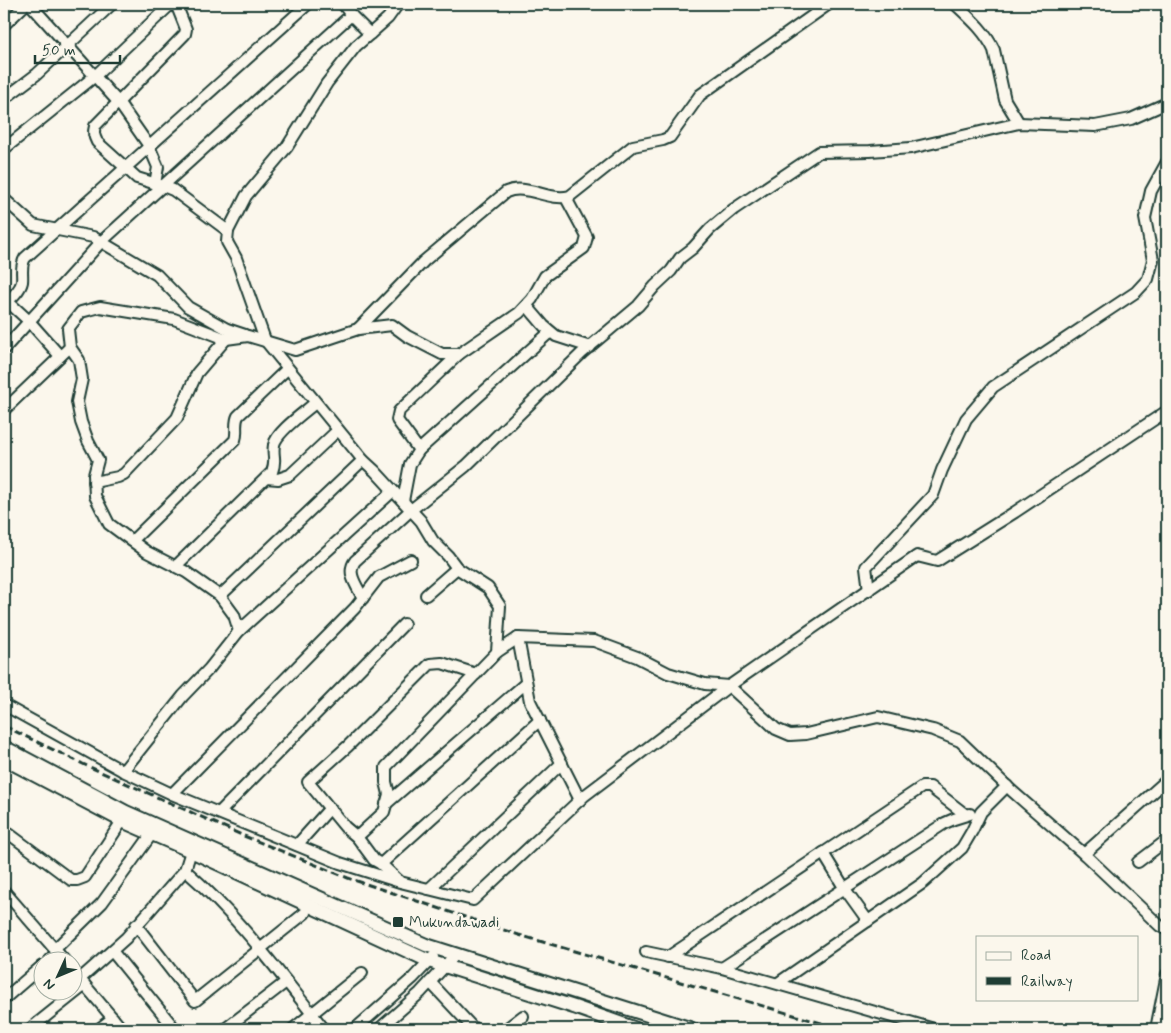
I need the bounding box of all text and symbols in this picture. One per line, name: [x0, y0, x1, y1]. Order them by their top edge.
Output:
scale bar: [35, 32, 120, 64]
text: 50 m: [42, 41, 76, 61]
place label: Mukundawadi: [409, 913, 499, 933]
marker: Mukundawadi: [391, 915, 405, 929]
legend: [976, 936, 1138, 1000]
text: Road: [1021, 946, 1051, 966]
north arrow: [32, 950, 82, 1000]
text: Railway: [1021, 972, 1073, 992]
text: N: [40, 975, 59, 994]

